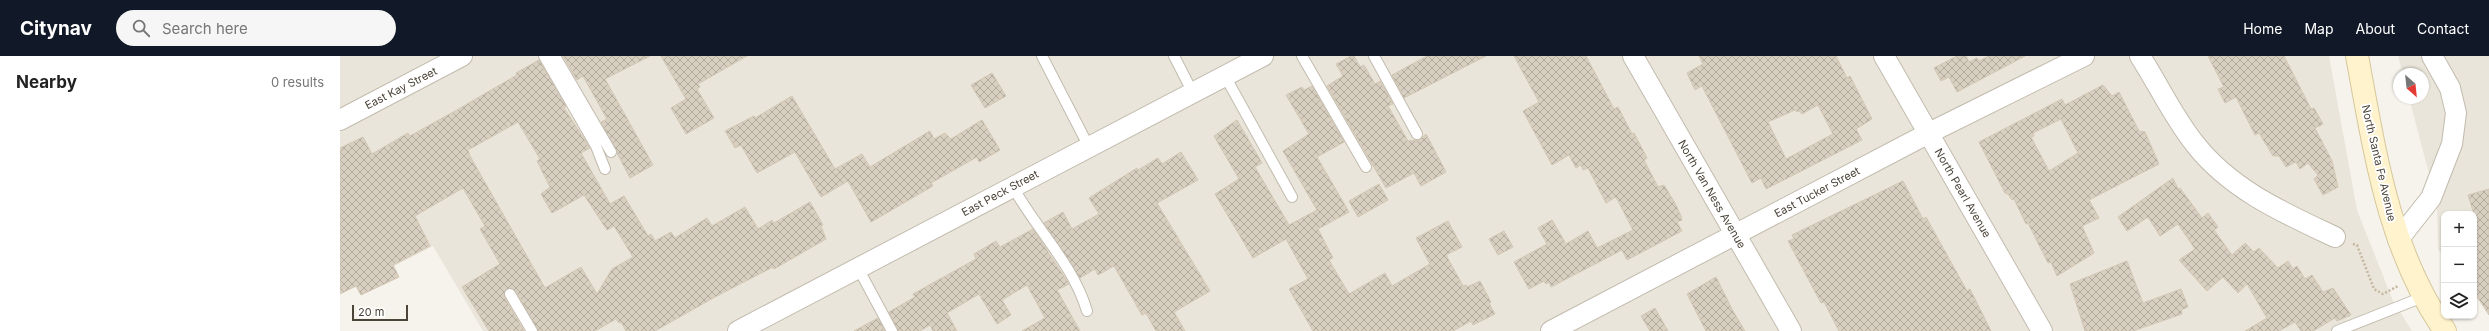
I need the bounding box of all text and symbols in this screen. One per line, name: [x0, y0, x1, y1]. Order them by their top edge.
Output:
search box: [116, 10, 396, 46]
text: Citynav: [20, 17, 92, 40]
icon: search: [130, 17, 152, 39]
text: Search here: [162, 19, 248, 38]
text: Home: [2243, 20, 2282, 37]
text: Map: [2304, 20, 2334, 37]
text: About: [2356, 20, 2395, 37]
text: Contact: [2417, 20, 2469, 37]
street label: East Kay Street: [363, 64, 440, 112]
north arrow: [2393, 68, 2429, 104]
text: Nearby: [16, 72, 77, 92]
text: 0 results: [271, 74, 324, 90]
street label: North Santa Fe Avenue: [2359, 103, 2399, 223]
street label: North Van Ness Avenue: [1675, 137, 1749, 251]
street label: North Pearl Avenue: [1932, 146, 1994, 240]
street label: East Tucker Street: [1772, 163, 1863, 220]
street label: East Peck Street: [959, 167, 1041, 219]
map controls: [2441, 211, 2477, 319]
button: +: [2441, 211, 2477, 247]
button: −: [2441, 247, 2477, 283]
button: layers: [2441, 283, 2477, 319]
scale bar: [352, 303, 408, 322]
text: 20 m: [358, 305, 384, 319]

